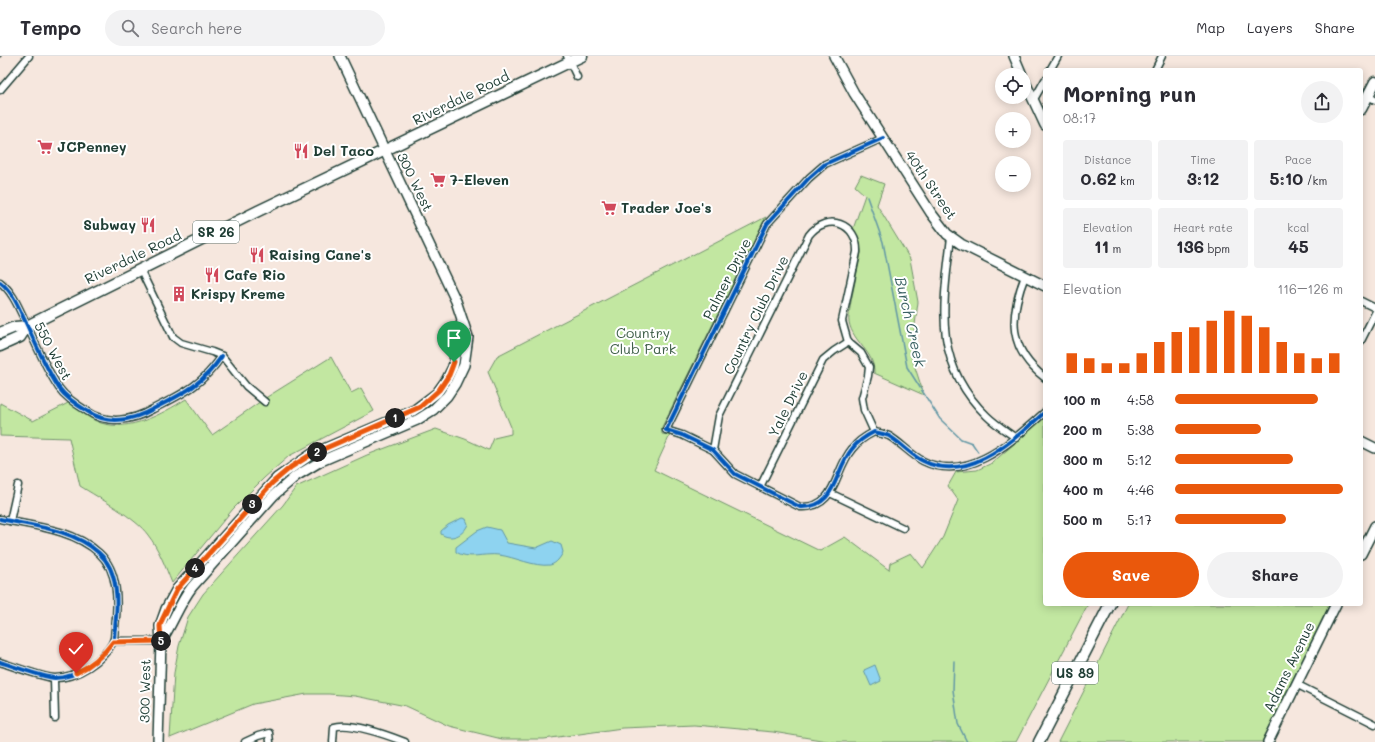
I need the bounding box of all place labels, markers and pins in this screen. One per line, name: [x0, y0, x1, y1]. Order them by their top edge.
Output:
place label: JCPenney: [57, 137, 127, 156]
supermarket icon: JCPenney: [36, 138, 54, 156]
place label: Del Taco: [313, 141, 374, 160]
restaurant icon: Del Taco: [292, 142, 310, 160]
place label: 7-Eleven: [450, 170, 509, 189]
supermarket icon: 7-Eleven: [429, 171, 447, 189]
place label: Trader Joe's: [621, 198, 712, 217]
supermarket icon: Trader Joe's: [600, 199, 618, 217]
place label: Subway: [83, 215, 136, 234]
restaurant icon: Subway: [139, 216, 157, 234]
place label: Raising Cane's: [269, 245, 371, 264]
restaurant icon: Raising Cane's: [248, 246, 266, 264]
place label: Cafe Rio: [224, 265, 286, 284]
restaurant icon: Cafe Rio: [203, 266, 221, 284]
place label: Krispy Kreme: [191, 284, 285, 303]
building icon: Krispy Kreme: [170, 285, 188, 303]
pin: [437, 321, 471, 362]
pin: 1: [385, 408, 405, 428]
pin: 2: [307, 442, 327, 462]
pin: 3: [242, 494, 262, 514]
pin: 4: [185, 558, 205, 578]
pin: 5: [151, 631, 171, 651]
pin: [59, 632, 93, 673]

